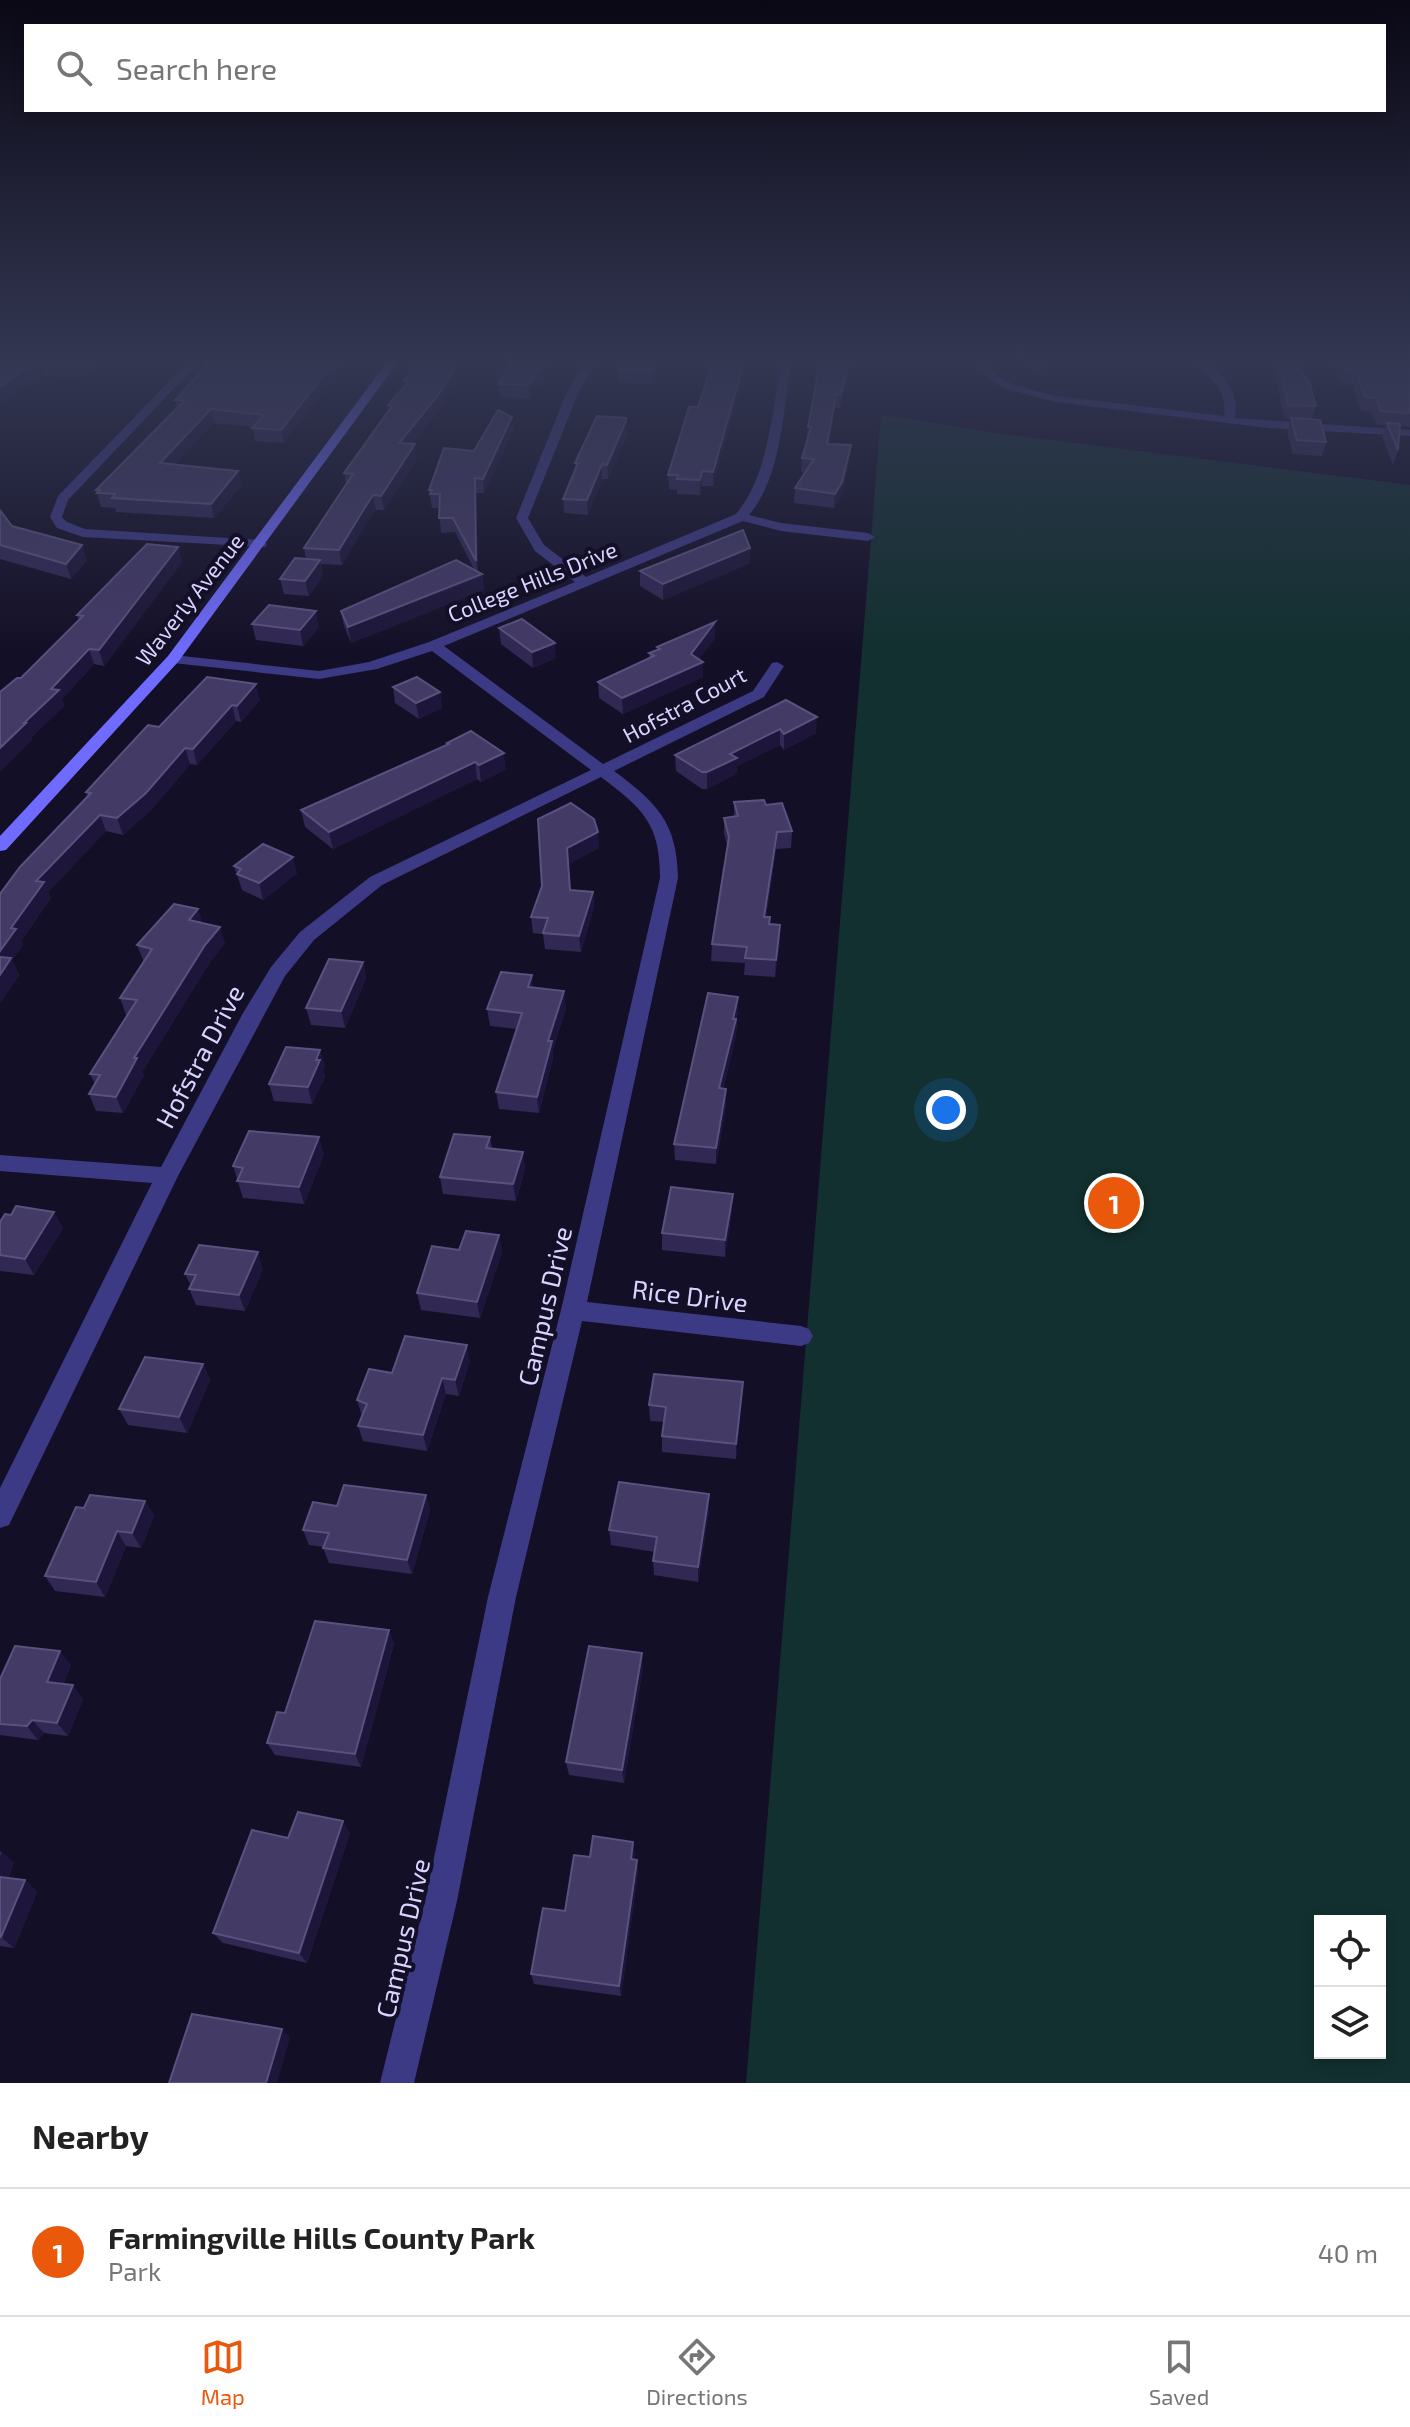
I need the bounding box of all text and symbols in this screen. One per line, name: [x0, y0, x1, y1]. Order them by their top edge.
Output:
search box: [24, 24, 1386, 112]
icon: search: [52, 46, 96, 90]
text: Search here: [116, 50, 277, 86]
street label: Waverly Avenue: [129, 528, 249, 670]
street label: College Hills Drive: [444, 535, 620, 627]
street label: Hofstra Court: [618, 661, 750, 747]
street label: Hofstra Drive: [148, 979, 250, 1133]
your location: [926, 1090, 966, 1130]
pin: 1: [1088, 1173, 1140, 1233]
street label: Campus Drive: [511, 1223, 577, 1389]
street label: Rice Drive: [630, 1273, 750, 1317]
street label: Campus Drive: [369, 1855, 435, 2021]
map controls: [1314, 1915, 1386, 2059]
button: locate: [1314, 1915, 1386, 1987]
button: layers: [1314, 1987, 1386, 2059]
text: Nearby: [32, 2115, 149, 2156]
text: Farmingville Hills County Park: [108, 2219, 535, 2255]
text: 1: [52, 2237, 64, 2268]
text: 40 m: [1318, 2237, 1378, 2268]
text: Park: [108, 2255, 161, 2286]
tab: Map: [201, 2335, 245, 2409]
tab: Directions: [646, 2335, 748, 2409]
tab: Saved: [1149, 2335, 1209, 2409]

